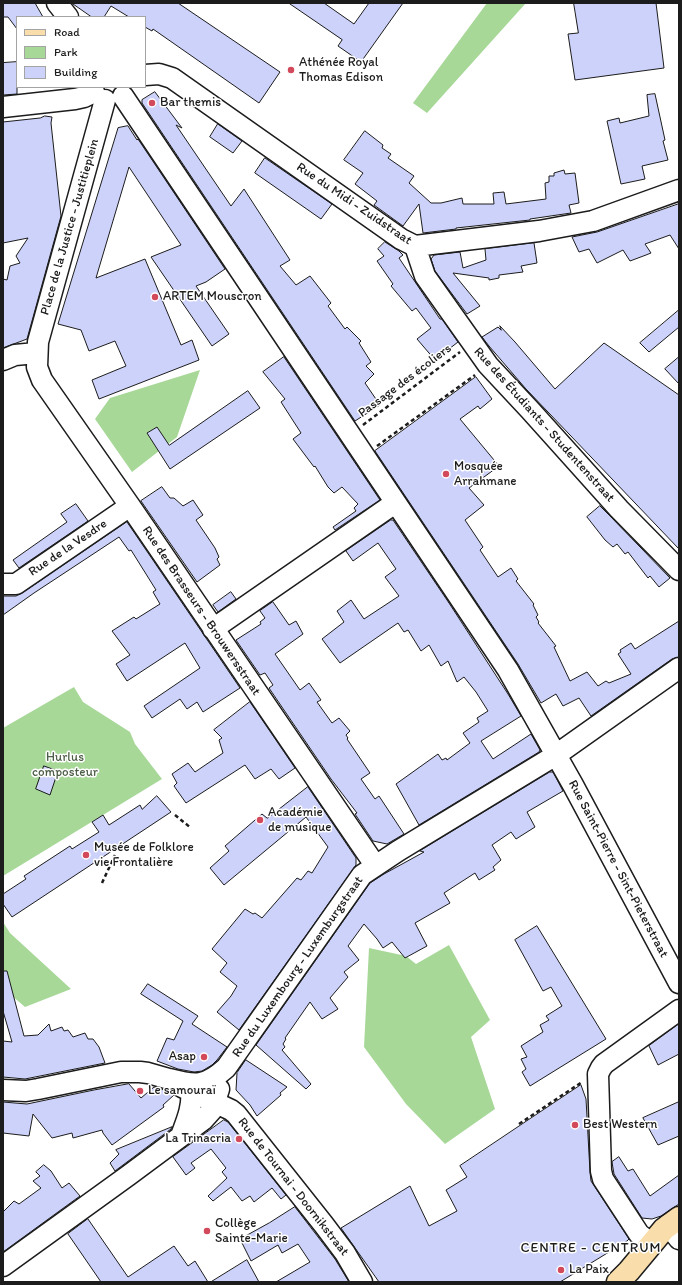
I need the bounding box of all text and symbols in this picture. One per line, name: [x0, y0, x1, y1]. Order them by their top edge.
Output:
legend: [16, 16, 146, 88]
text: Road: [54, 25, 80, 39]
text: Park: [54, 45, 78, 59]
place label: Athénée Royal Thomas Edison: [299, 55, 383, 86]
text: Building: [54, 65, 97, 79]
marker: Athénée Royal Thomas Edison: [286, 65, 296, 75]
place label: Bar themis: [160, 95, 221, 111]
marker: Bar themis: [147, 98, 157, 108]
street label: Place de la Justice - Justitieplein: [37, 137, 103, 317]
street label: Rue du Midi - Zuidstraat: [293, 160, 415, 248]
place label: ARTEM Mouscron: [163, 289, 262, 305]
marker: ARTEM Mouscron: [150, 292, 160, 302]
street label: Passage des écoliers: [355, 341, 455, 421]
street label: Rue des Étudiants - Studentenstraat: [470, 344, 618, 506]
place label: Mosquée Arrahmane: [454, 459, 517, 490]
marker: Mosquée Arrahmane: [441, 469, 451, 479]
street label: Rue de la Vesdre: [26, 516, 110, 580]
street label: Rue des Brasseurs - Brouwersstraat: [138, 523, 264, 699]
park label: Hurlus composteur: [32, 750, 98, 781]
street label: Rue Saint-Pierre - Sint-Pieterstraat: [564, 778, 672, 960]
place label: Académie de musique: [268, 805, 332, 836]
marker: Académie de musique: [255, 815, 265, 825]
place label: Musée de Folklore vie Frontalière: [94, 840, 194, 871]
marker: Musée de Folklore vie Frontalière: [81, 850, 91, 860]
street label: Rue du Luxembourg - Luxemburgstraat: [229, 873, 367, 1061]
place label: Asap: [169, 1049, 196, 1065]
marker: Asap: [199, 1052, 209, 1062]
place label: Le samouraï: [148, 1083, 216, 1099]
marker: Le samouraï: [135, 1086, 145, 1096]
street label: Rue de Tournai - Doornikstraat: [234, 1115, 352, 1259]
place label: Best Western: [583, 1117, 657, 1133]
marker: Best Western: [570, 1120, 580, 1130]
place label: La Trinacria: [165, 1131, 231, 1147]
marker: La Trinacria: [234, 1134, 244, 1144]
place label: Collège Sainte-Marie: [215, 1216, 288, 1247]
marker: Collège Sainte-Marie: [202, 1226, 212, 1236]
district label: CENTRE - CENTRUM: [520, 1240, 662, 1256]
place label: La Paix: [569, 1262, 609, 1278]
marker: La Paix: [556, 1265, 566, 1275]

